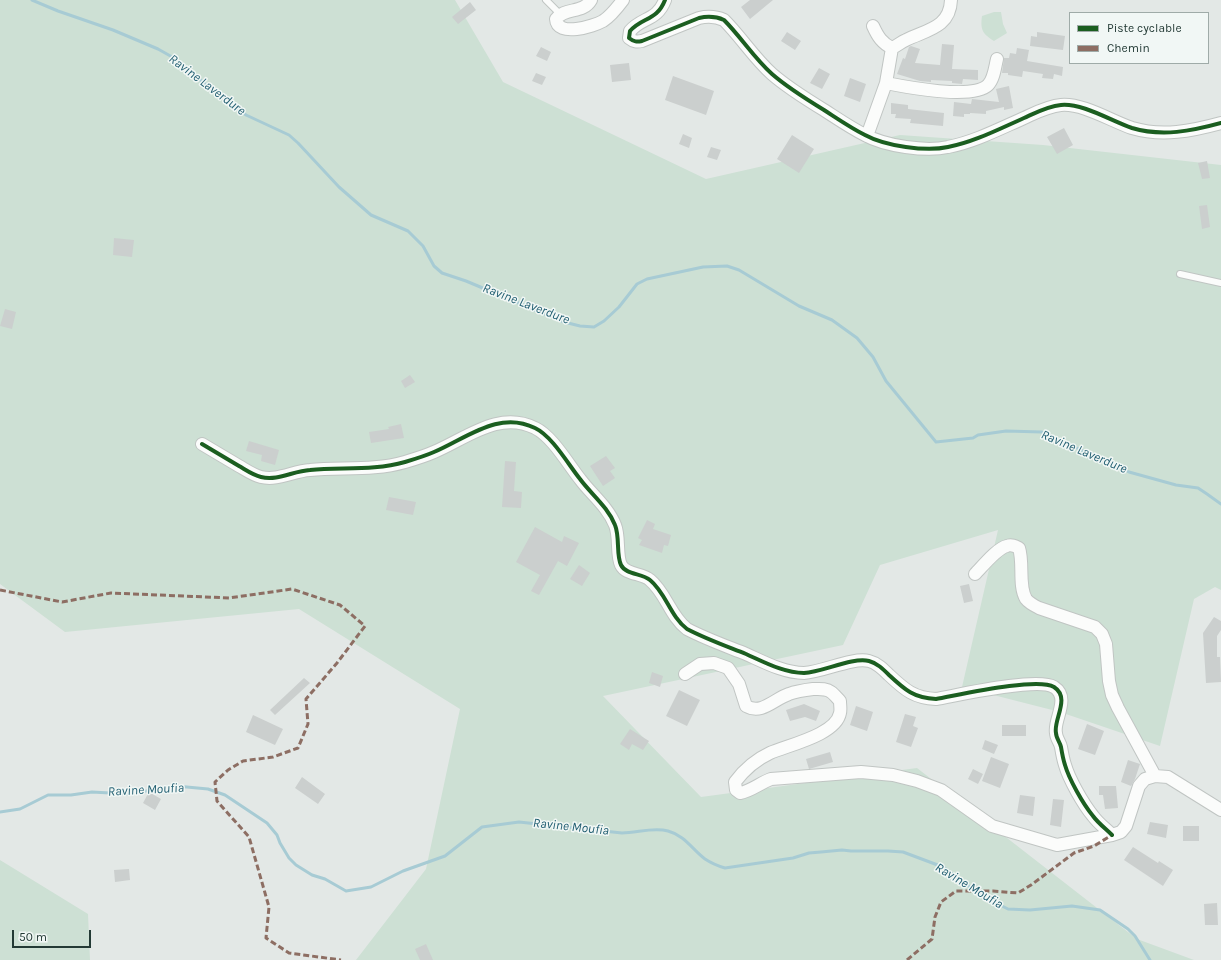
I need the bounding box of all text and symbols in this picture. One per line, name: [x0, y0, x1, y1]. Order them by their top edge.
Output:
legend: [1069, 12, 1209, 64]
text: Piste cyclable: [1107, 21, 1182, 35]
text: Chemin: [1107, 41, 1150, 55]
water label: Ravine Laverdure: [166, 51, 248, 119]
water label: Ravine Laverdure: [480, 280, 572, 328]
water label: Ravine Laverdure: [1039, 427, 1129, 477]
water label: Ravine Moufia: [107, 780, 185, 800]
water label: Ravine Moufia: [532, 815, 610, 839]
water label: Ravine Moufia: [932, 860, 1006, 912]
scale bar: [14, 922, 93, 948]
text: 50 m: [19, 930, 47, 944]

